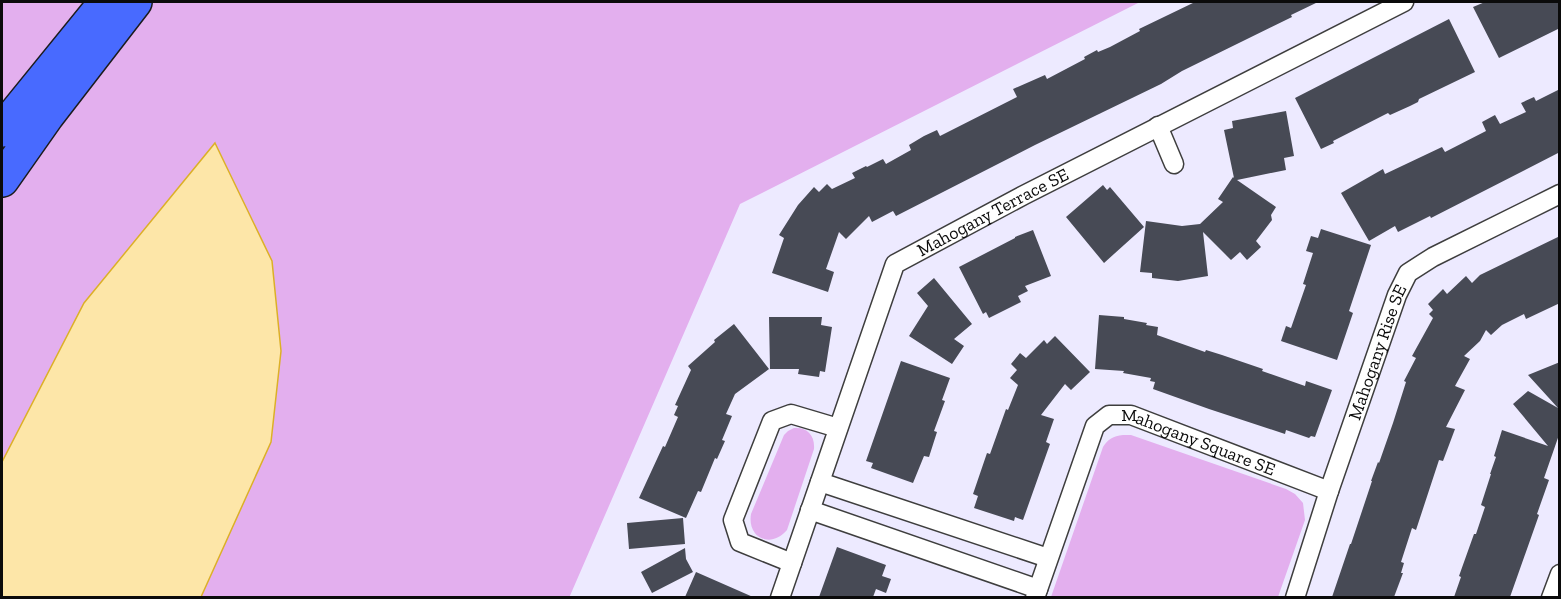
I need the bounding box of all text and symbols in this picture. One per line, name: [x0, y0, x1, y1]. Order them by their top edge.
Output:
street label: Mahogany Terrace SE: [913, 163, 1072, 261]
street label: Mahogany Rise SE: [1344, 281, 1412, 423]
street label: Mahogany Square SE: [1121, 404, 1278, 480]

